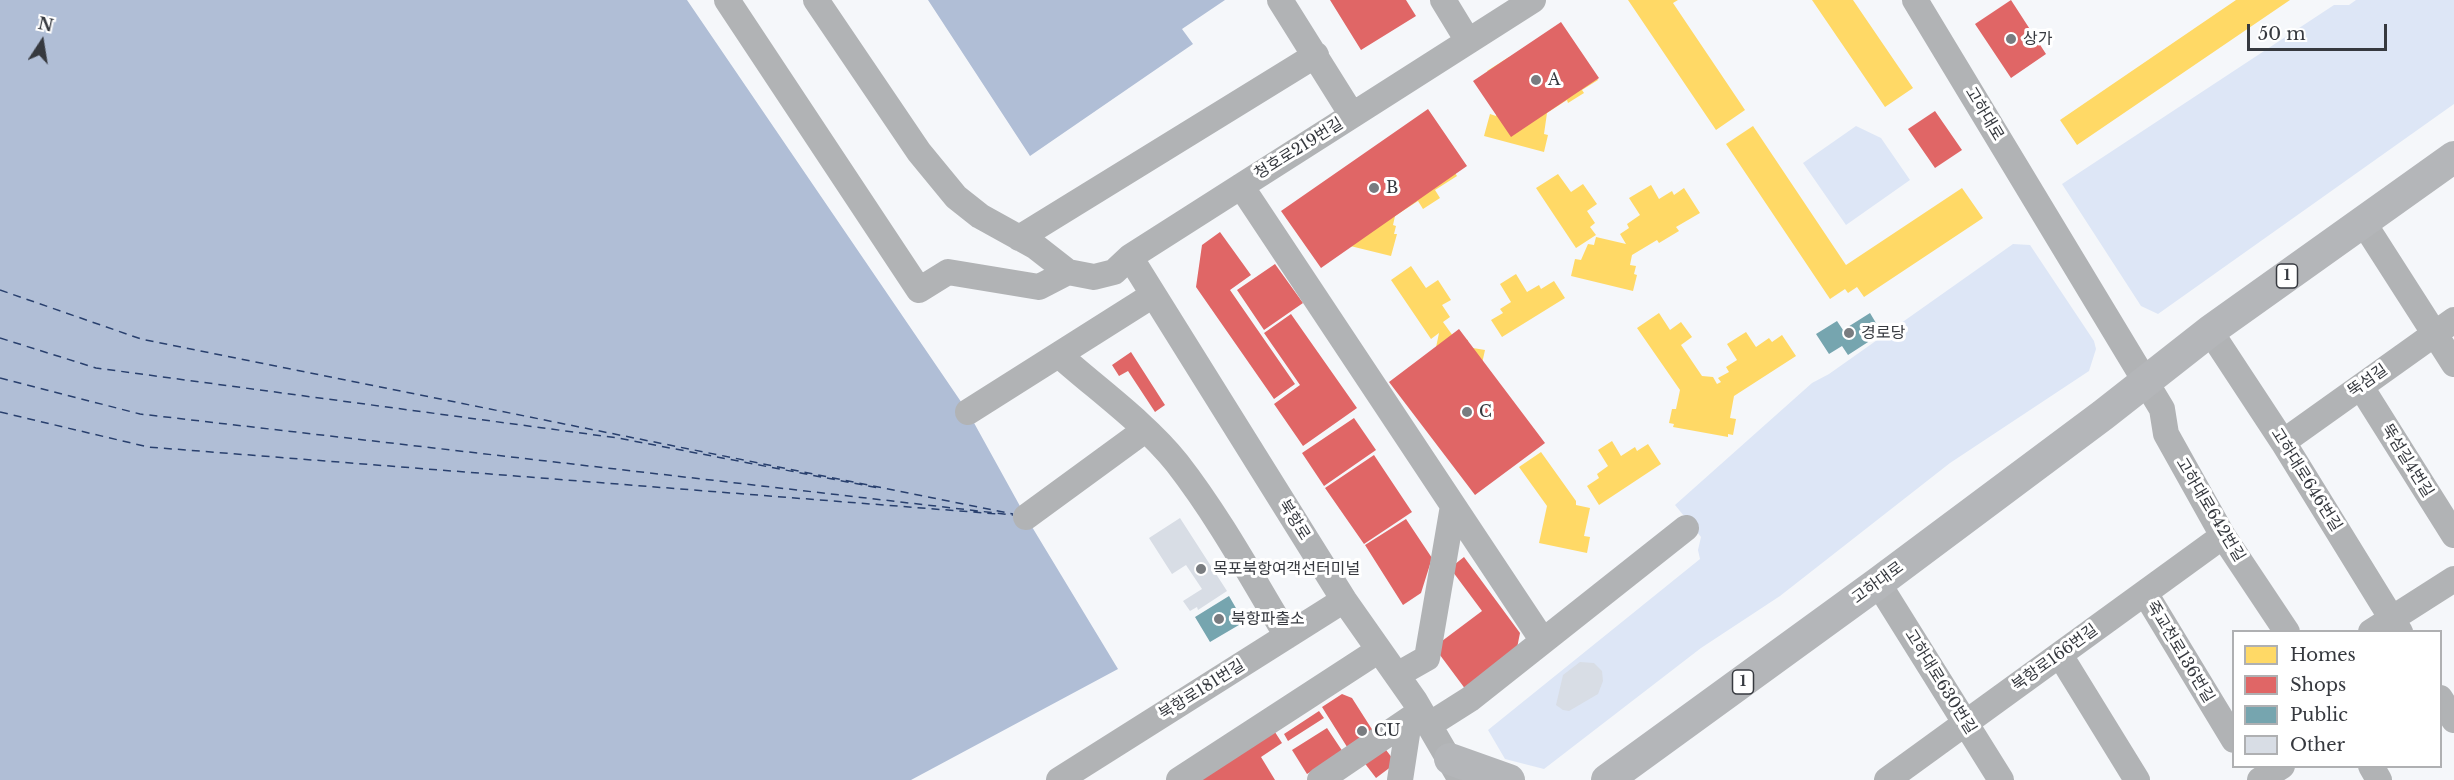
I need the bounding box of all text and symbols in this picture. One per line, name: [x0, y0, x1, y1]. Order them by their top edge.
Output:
north arrow: [12, 12, 72, 72]
scale bar: [2250, 12, 2390, 50]
text: N: [36, 13, 55, 36]
text: 50 m: [2258, 23, 2306, 45]
place label: 상가: [2023, 29, 2052, 49]
marker: 상가: [2004, 32, 2018, 46]
place label: A: [1548, 70, 1560, 90]
marker: A: [1529, 73, 1543, 87]
street label: 고하대로: [1961, 84, 2007, 144]
street label: 청호로219번길: [1251, 114, 1347, 184]
place label: B: [1386, 178, 1398, 198]
marker: B: [1367, 181, 1381, 195]
road number: 1: [2276, 264, 2298, 288]
place label: 경로당: [1861, 323, 1905, 343]
marker: 경로당: [1842, 326, 1856, 340]
street label: 뚝섬길: [2344, 360, 2392, 402]
place label: C: [1479, 402, 1492, 422]
marker: C: [1460, 405, 1474, 419]
street label: 뚝섬길4번길: [2377, 421, 2437, 501]
street label: 고하대로646번길: [2267, 425, 2345, 535]
street label: 고하대로642번길: [2171, 455, 2249, 565]
street label: 북항로: [1274, 496, 1314, 544]
street label: 고하대로: [1849, 558, 1907, 608]
place label: 목포북항여객선터미널: [1213, 559, 1360, 579]
marker: 목포북항여객선터미널: [1194, 562, 1208, 576]
street label: 죽교천로136번길: [2142, 598, 2218, 706]
place label: 북항파출소: [1231, 609, 1305, 629]
marker: 북항파출소: [1212, 612, 1226, 626]
street label: 북항로166번길: [2008, 620, 2102, 696]
street label: 고하대로630번길: [1900, 626, 1980, 738]
legend: [2232, 630, 2442, 768]
text: Homes: [2290, 644, 2356, 666]
street label: 북항로181번길: [1156, 656, 1248, 724]
road number: 1: [1732, 670, 1754, 694]
text: Shops: [2290, 674, 2346, 696]
text: Public: [2290, 704, 2348, 726]
place label: CU: [1374, 721, 1401, 741]
marker: CU: [1355, 724, 1369, 738]
text: Other: [2290, 734, 2345, 756]

